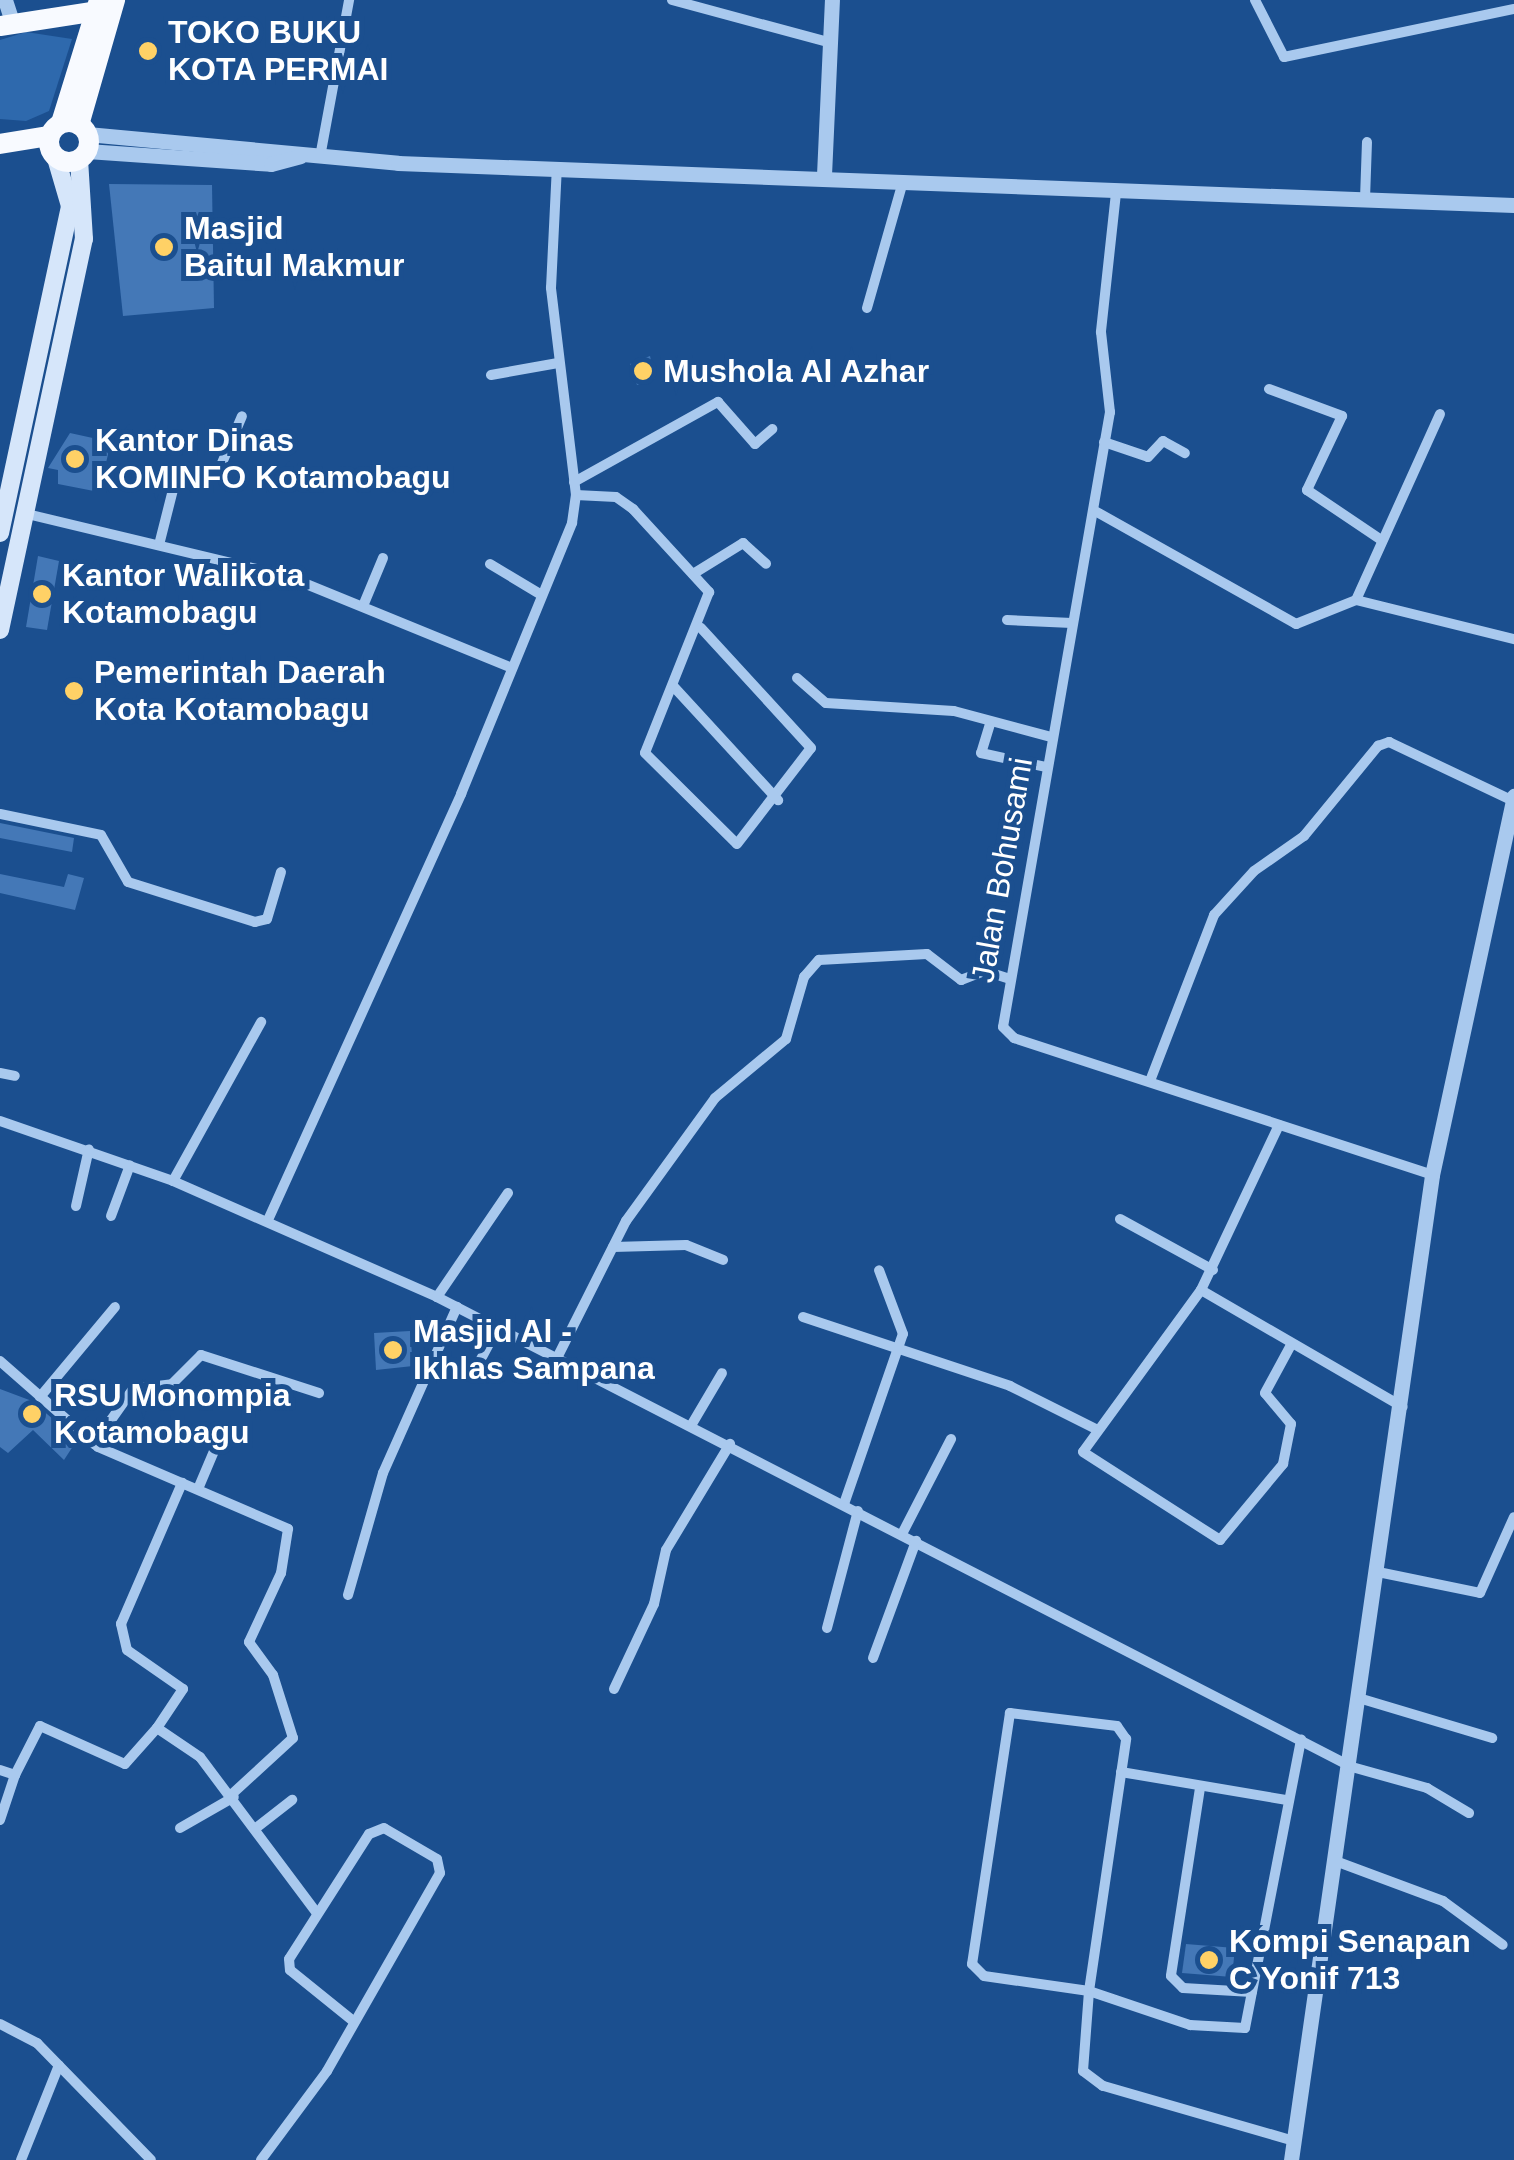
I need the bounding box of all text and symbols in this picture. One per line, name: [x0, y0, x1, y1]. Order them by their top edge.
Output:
place label: TOKO BUKU KOTA PERMAI: [168, 14, 390, 89]
marker: TOKO BUKU KOTA PERMAI: [137, 40, 159, 62]
place label: Masjid Baitul Makmur: [184, 210, 404, 285]
marker: Masjid Baitul Makmur: [153, 236, 175, 258]
place label: Mushola Al Azhar: [663, 352, 931, 390]
marker: Mushola Al Azhar: [632, 360, 654, 382]
place label: Kantor Dinas KOMINFO Kotamobagu: [95, 422, 451, 497]
marker: Kantor Dinas KOMINFO Kotamobagu: [64, 448, 86, 470]
place label: Kantor Walikota Kotamobagu: [62, 557, 304, 632]
marker: Kantor Walikota Kotamobagu: [31, 583, 53, 605]
place label: Pemerintah Daerah Kota Kotamobagu: [94, 654, 386, 729]
marker: Pemerintah Daerah Kota Kotamobagu: [63, 680, 85, 702]
street label: Jalan Bohusami: [963, 755, 1041, 985]
place label: Masjid Al - Ikhlas Sampana: [413, 1313, 655, 1388]
marker: Masjid Al - Ikhlas Sampana: [382, 1339, 404, 1361]
place label: RSU Monompia Kotamobagu: [54, 1377, 290, 1452]
marker: RSU Monompia Kotamobagu: [19, 1401, 45, 1427]
place label: Kompi Senapan C Yonif 713: [1229, 1923, 1471, 1998]
marker: Kompi Senapan C Yonif 713: [1198, 1949, 1220, 1971]

